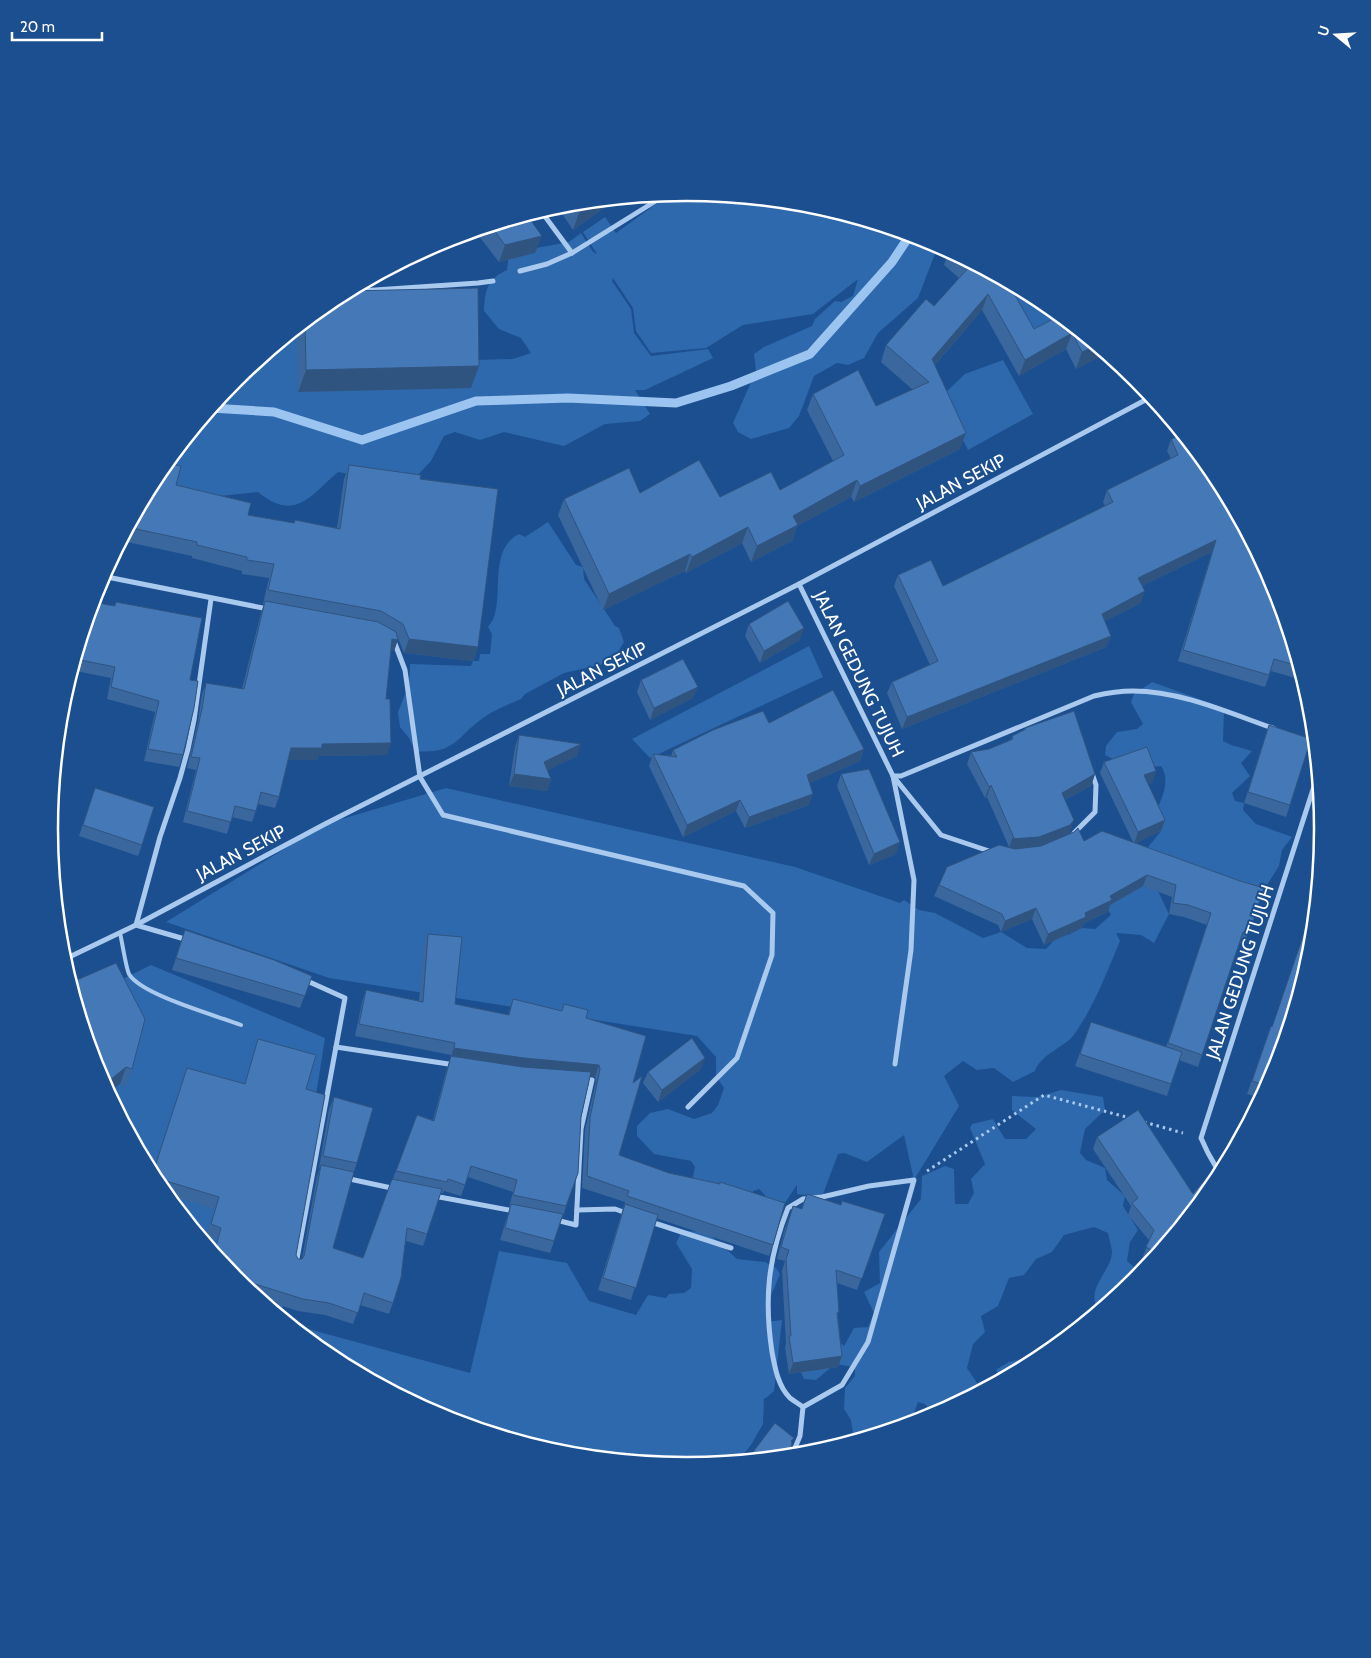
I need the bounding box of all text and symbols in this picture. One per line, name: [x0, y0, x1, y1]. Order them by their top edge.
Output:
scale bar: [12, 10, 102, 42]
north arrow: [1311, 10, 1361, 60]
text: 20 m: [20, 18, 55, 36]
text: U: [1314, 23, 1334, 39]
street label: JALAN SEKIP: [912, 449, 1009, 515]
street label: JALAN GEDUNG TUJUH: [809, 586, 909, 761]
street label: JALAN SEKIP: [552, 637, 651, 702]
street label: JALAN SEKIP: [192, 820, 289, 886]
street label: JALAN GEDUNG TUJUH: [1201, 882, 1279, 1063]

